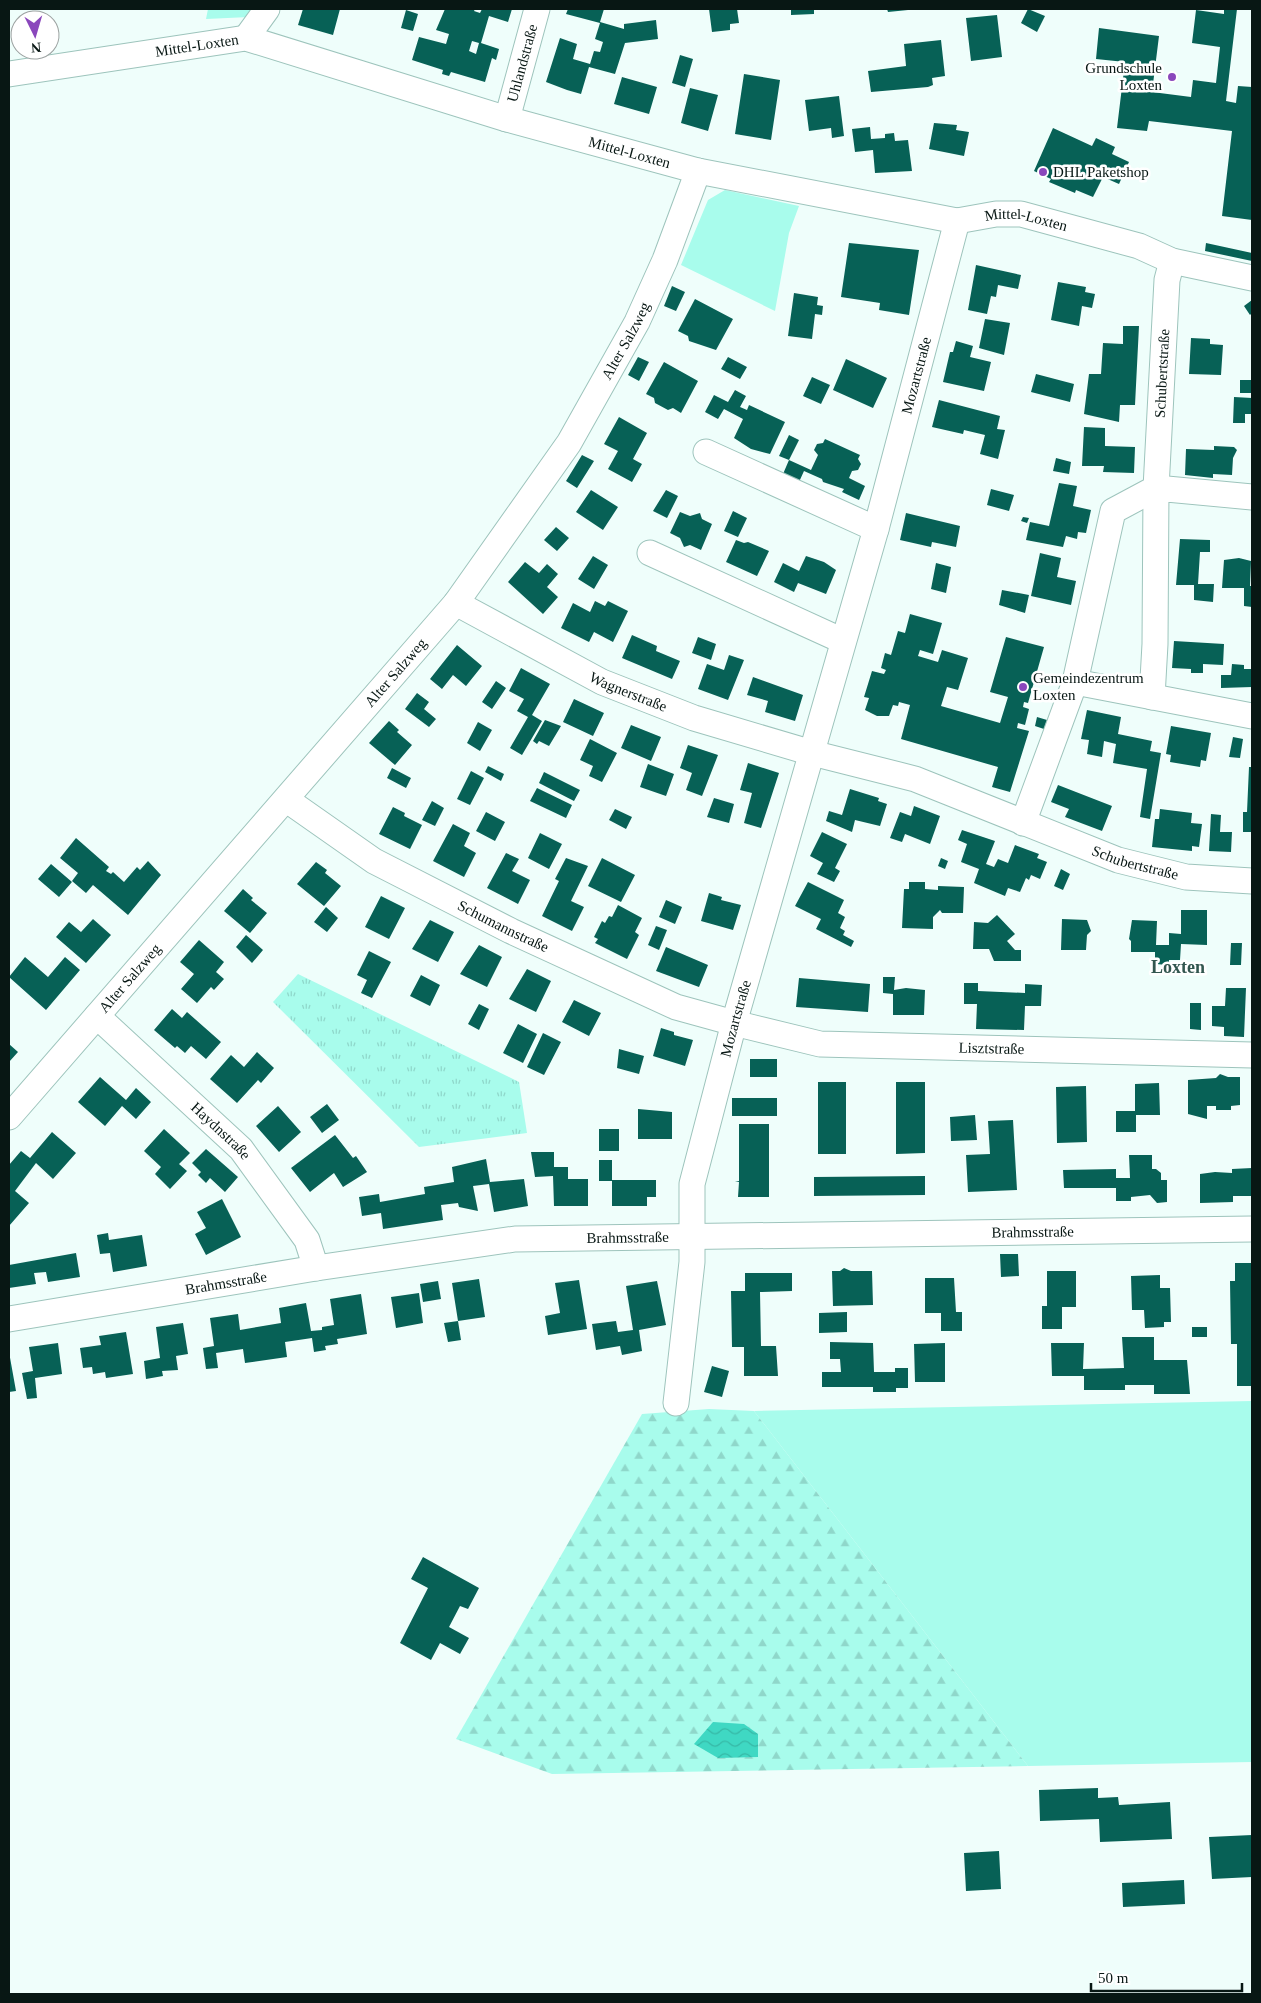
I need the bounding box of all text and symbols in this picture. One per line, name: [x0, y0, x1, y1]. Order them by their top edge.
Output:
north arrow: [10, 10, 60, 60]
street label: Uhlandstraße: [504, 22, 541, 104]
street label: Mittel-Loxten: [154, 31, 240, 60]
text: N: [30, 40, 42, 55]
place label: Grundschule Loxten: [1085, 60, 1162, 93]
marker: Grundschule Loxten: [1166, 71, 1178, 83]
street label: Mittel-Loxten: [587, 134, 673, 171]
place label: DHL Paketshop: [1053, 164, 1149, 180]
marker: DHL Paketshop: [1037, 166, 1049, 178]
street label: Mittel-Loxten: [983, 206, 1070, 234]
street label: Alter Salzweg: [598, 299, 653, 382]
street label: Schubertstraße: [1152, 328, 1172, 418]
street label: Mozartstraße: [899, 335, 934, 416]
street label: Alter Salzweg: [361, 635, 430, 710]
street label: Wagnerstraße: [587, 669, 670, 715]
place label: Gemeindezentrum Loxten: [1033, 670, 1144, 703]
marker: Gemeindezentrum Loxten: [1017, 681, 1029, 693]
street label: Schubertstraße: [1090, 842, 1180, 883]
street label: Schumannstraße: [455, 897, 551, 955]
street label: Alter Salzweg: [96, 940, 164, 1016]
district label: Loxten: [1151, 957, 1205, 977]
street label: Mozartstraße: [717, 978, 754, 1059]
street label: Lisztstraße: [958, 1040, 1025, 1057]
street label: Haydnstraße: [188, 1099, 254, 1163]
street label: Brahmsstraße: [991, 1223, 1074, 1241]
street label: Brahmsstraße: [586, 1229, 669, 1246]
street label: Brahmsstraße: [184, 1268, 268, 1298]
scale bar: [1091, 1960, 1242, 1992]
text: 50 m: [1098, 1970, 1129, 1986]

